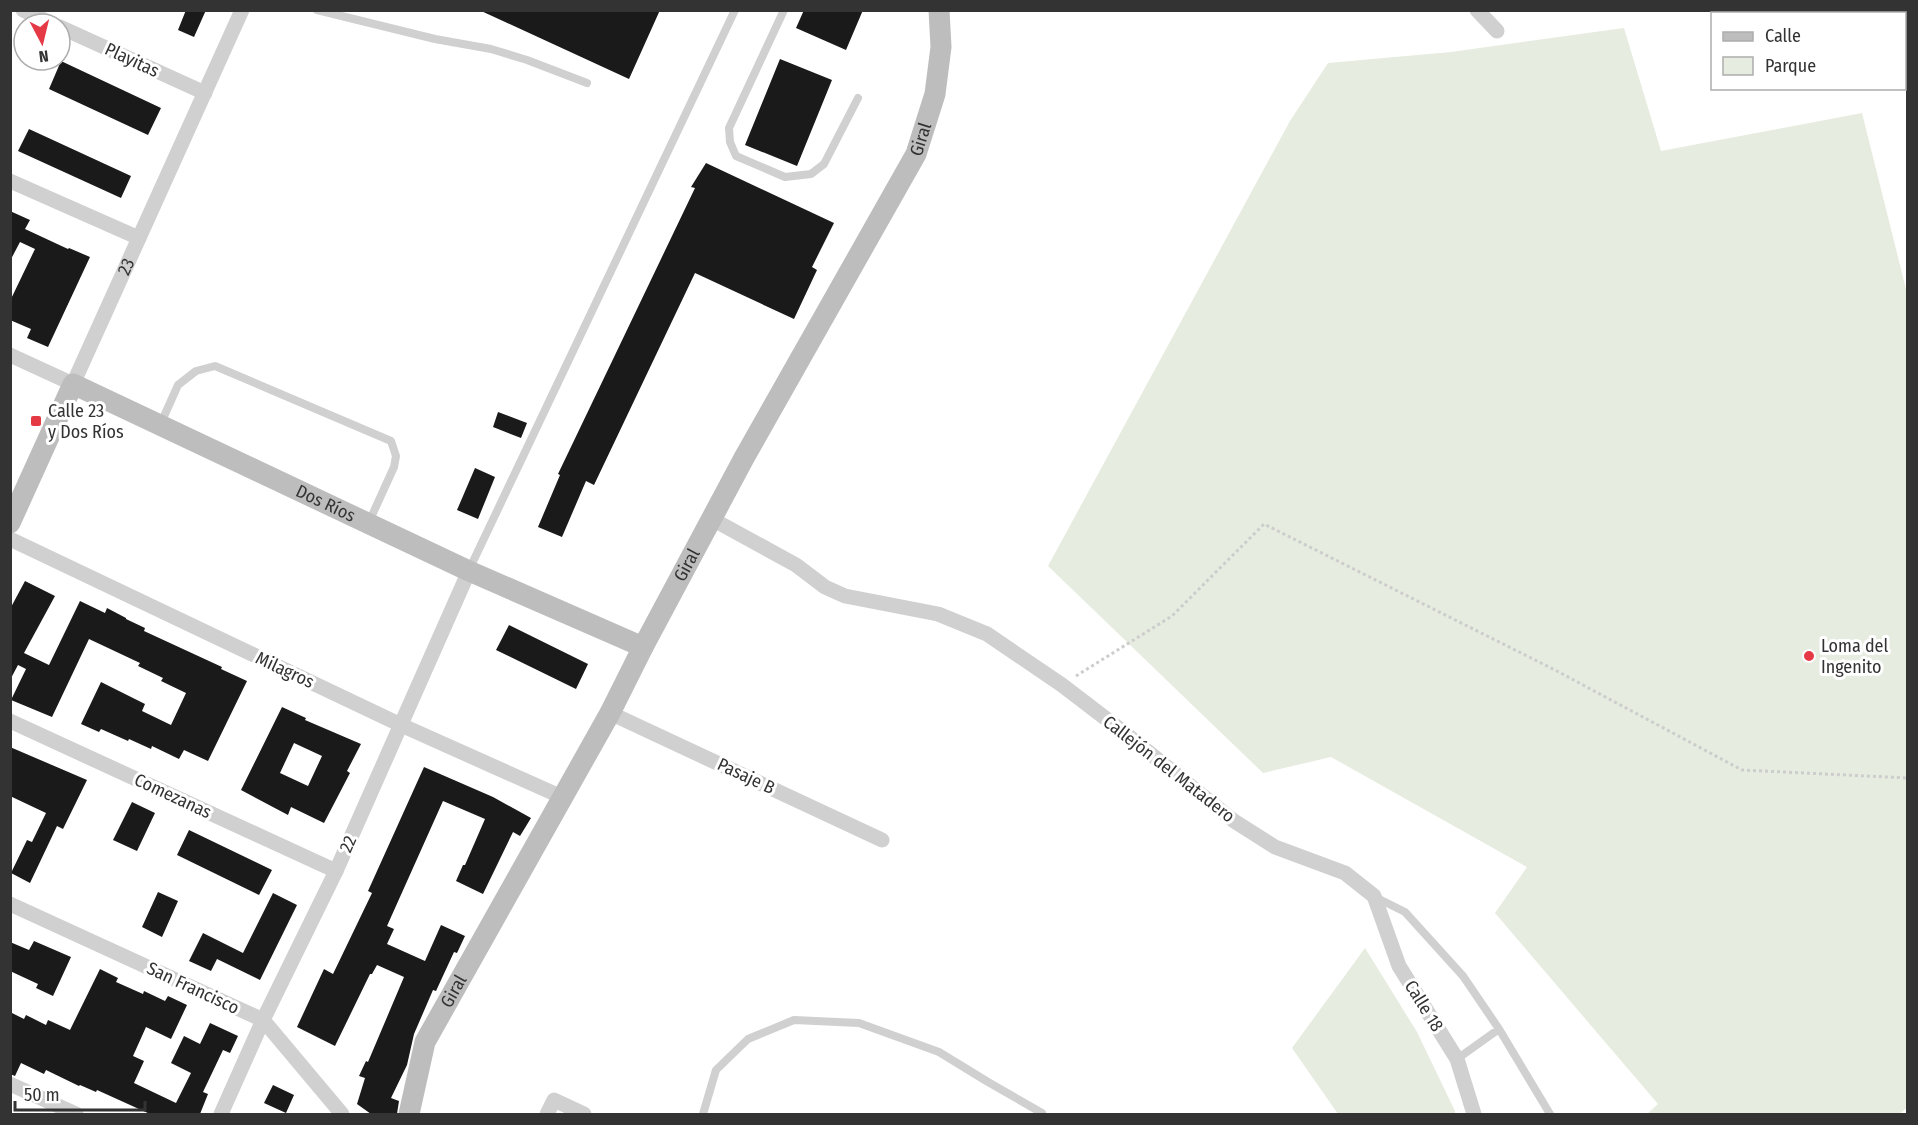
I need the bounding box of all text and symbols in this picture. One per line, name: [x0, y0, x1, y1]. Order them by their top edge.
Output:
north arrow: [12, 12, 72, 72]
legend: [1711, 12, 1906, 90]
text: Calle: [1765, 25, 1801, 47]
street label: Playitas: [101, 38, 163, 82]
text: N: [38, 46, 50, 66]
text: Parque: [1765, 55, 1816, 77]
street label: Giral: [905, 120, 936, 159]
street label: 23: [113, 255, 139, 279]
place label: Calle 23 y Dos Ríos: [48, 400, 124, 443]
marker: Calle 23 y Dos Ríos: [29, 414, 43, 428]
street label: Dos Ríos: [292, 480, 359, 527]
street label: Giral: [669, 545, 705, 585]
place label: Loma del Ingenito: [1821, 635, 1888, 678]
street label: Milagros: [252, 647, 318, 693]
marker: Loma del Ingenito: [1802, 649, 1816, 663]
street label: Callejón del Matadero: [1099, 711, 1239, 827]
street label: Pasaje B: [714, 753, 778, 799]
street label: Comezanas: [131, 769, 215, 824]
street label: 22: [335, 832, 361, 856]
street label: San Francisco: [143, 957, 243, 1019]
street label: Giral: [436, 971, 472, 1011]
street label: Calle 18: [1400, 976, 1448, 1036]
scale bar: [15, 1074, 146, 1112]
text: 50 m: [24, 1084, 60, 1106]

